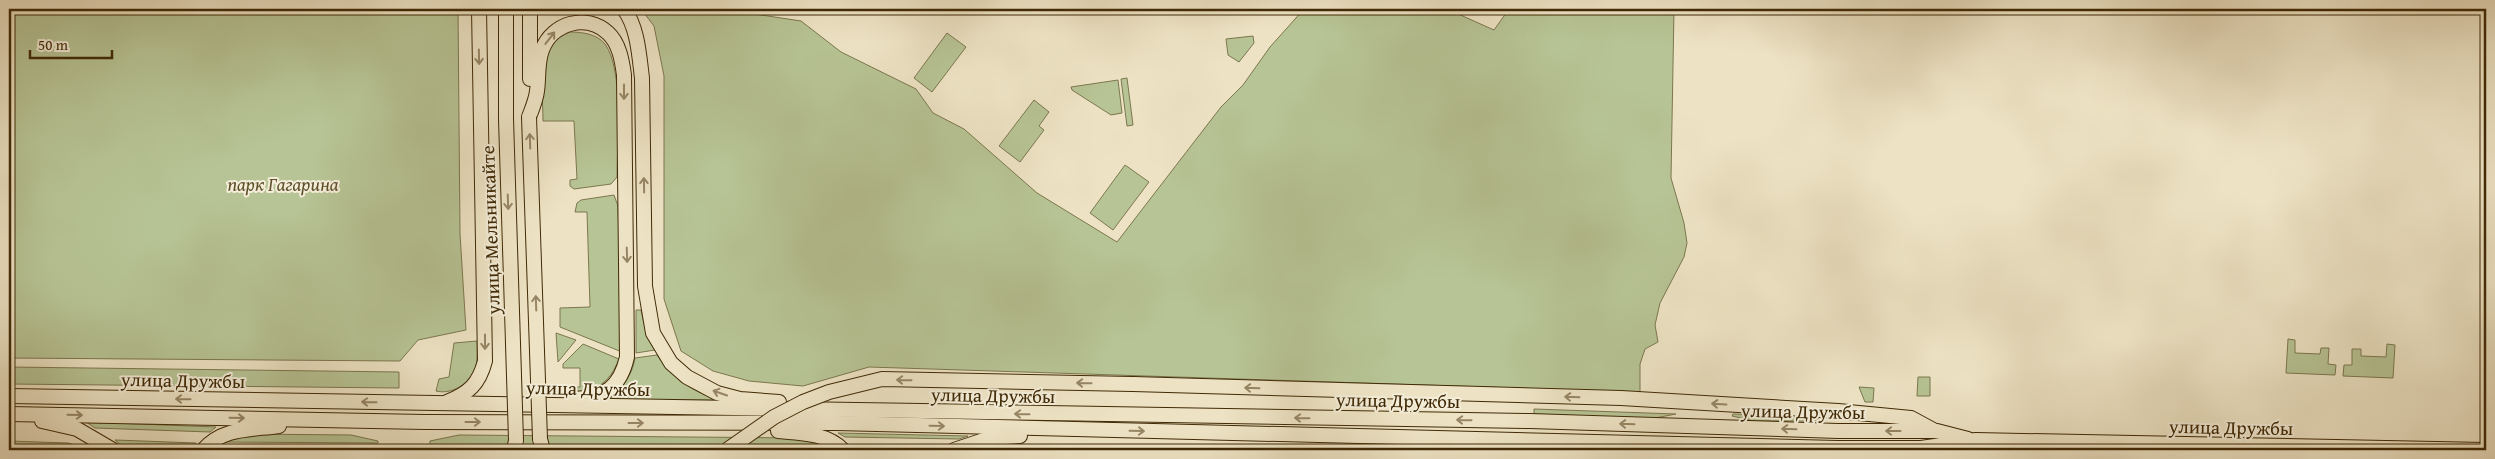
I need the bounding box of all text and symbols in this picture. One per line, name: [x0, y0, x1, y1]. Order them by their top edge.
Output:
scale bar: [30, 28, 112, 60]
one-way arrow: [544, 31, 555, 44]
text: 50 m: [38, 34, 69, 55]
one-way arrow: [474, 49, 484, 65]
one-way arrow: [619, 84, 629, 100]
one-way arrow: [526, 133, 535, 149]
street label: улица Мельникайте: [473, 145, 507, 316]
park label: парк Гагарина: [227, 170, 339, 198]
one-way arrow: [639, 177, 648, 193]
one-way arrow: [503, 194, 513, 210]
one-way arrow: [622, 247, 631, 263]
one-way arrow: [531, 295, 540, 311]
one-way arrow: [480, 334, 490, 350]
street label: улица Дружбы: [120, 365, 245, 395]
street label: улица Дружбы: [525, 373, 650, 403]
one-way arrow: [896, 375, 912, 384]
one-way arrow: [1076, 378, 1092, 388]
street label: улица Дружбы: [930, 380, 1055, 410]
one-way arrow: [1245, 383, 1261, 392]
street label: улица Дружбы: [1335, 385, 1460, 415]
one-way arrow: [712, 388, 728, 397]
one-way arrow: [1565, 392, 1581, 401]
one-way arrow: [176, 394, 192, 404]
street label: улица Дружбы: [1740, 396, 1865, 426]
one-way arrow: [361, 397, 377, 407]
one-way arrow: [1711, 399, 1727, 408]
one-way arrow: [1014, 409, 1030, 419]
one-way arrow: [66, 410, 83, 420]
street label: улица Дружбы: [2168, 412, 2293, 442]
one-way arrow: [229, 413, 245, 423]
one-way arrow: [1294, 413, 1310, 423]
one-way arrow: [1457, 415, 1473, 425]
one-way arrow: [465, 417, 481, 427]
one-way arrow: [628, 418, 644, 428]
one-way arrow: [1619, 419, 1636, 429]
one-way arrow: [929, 421, 945, 430]
one-way arrow: [1782, 425, 1798, 434]
one-way arrow: [1129, 426, 1145, 435]
one-way arrow: [1885, 426, 1902, 436]

